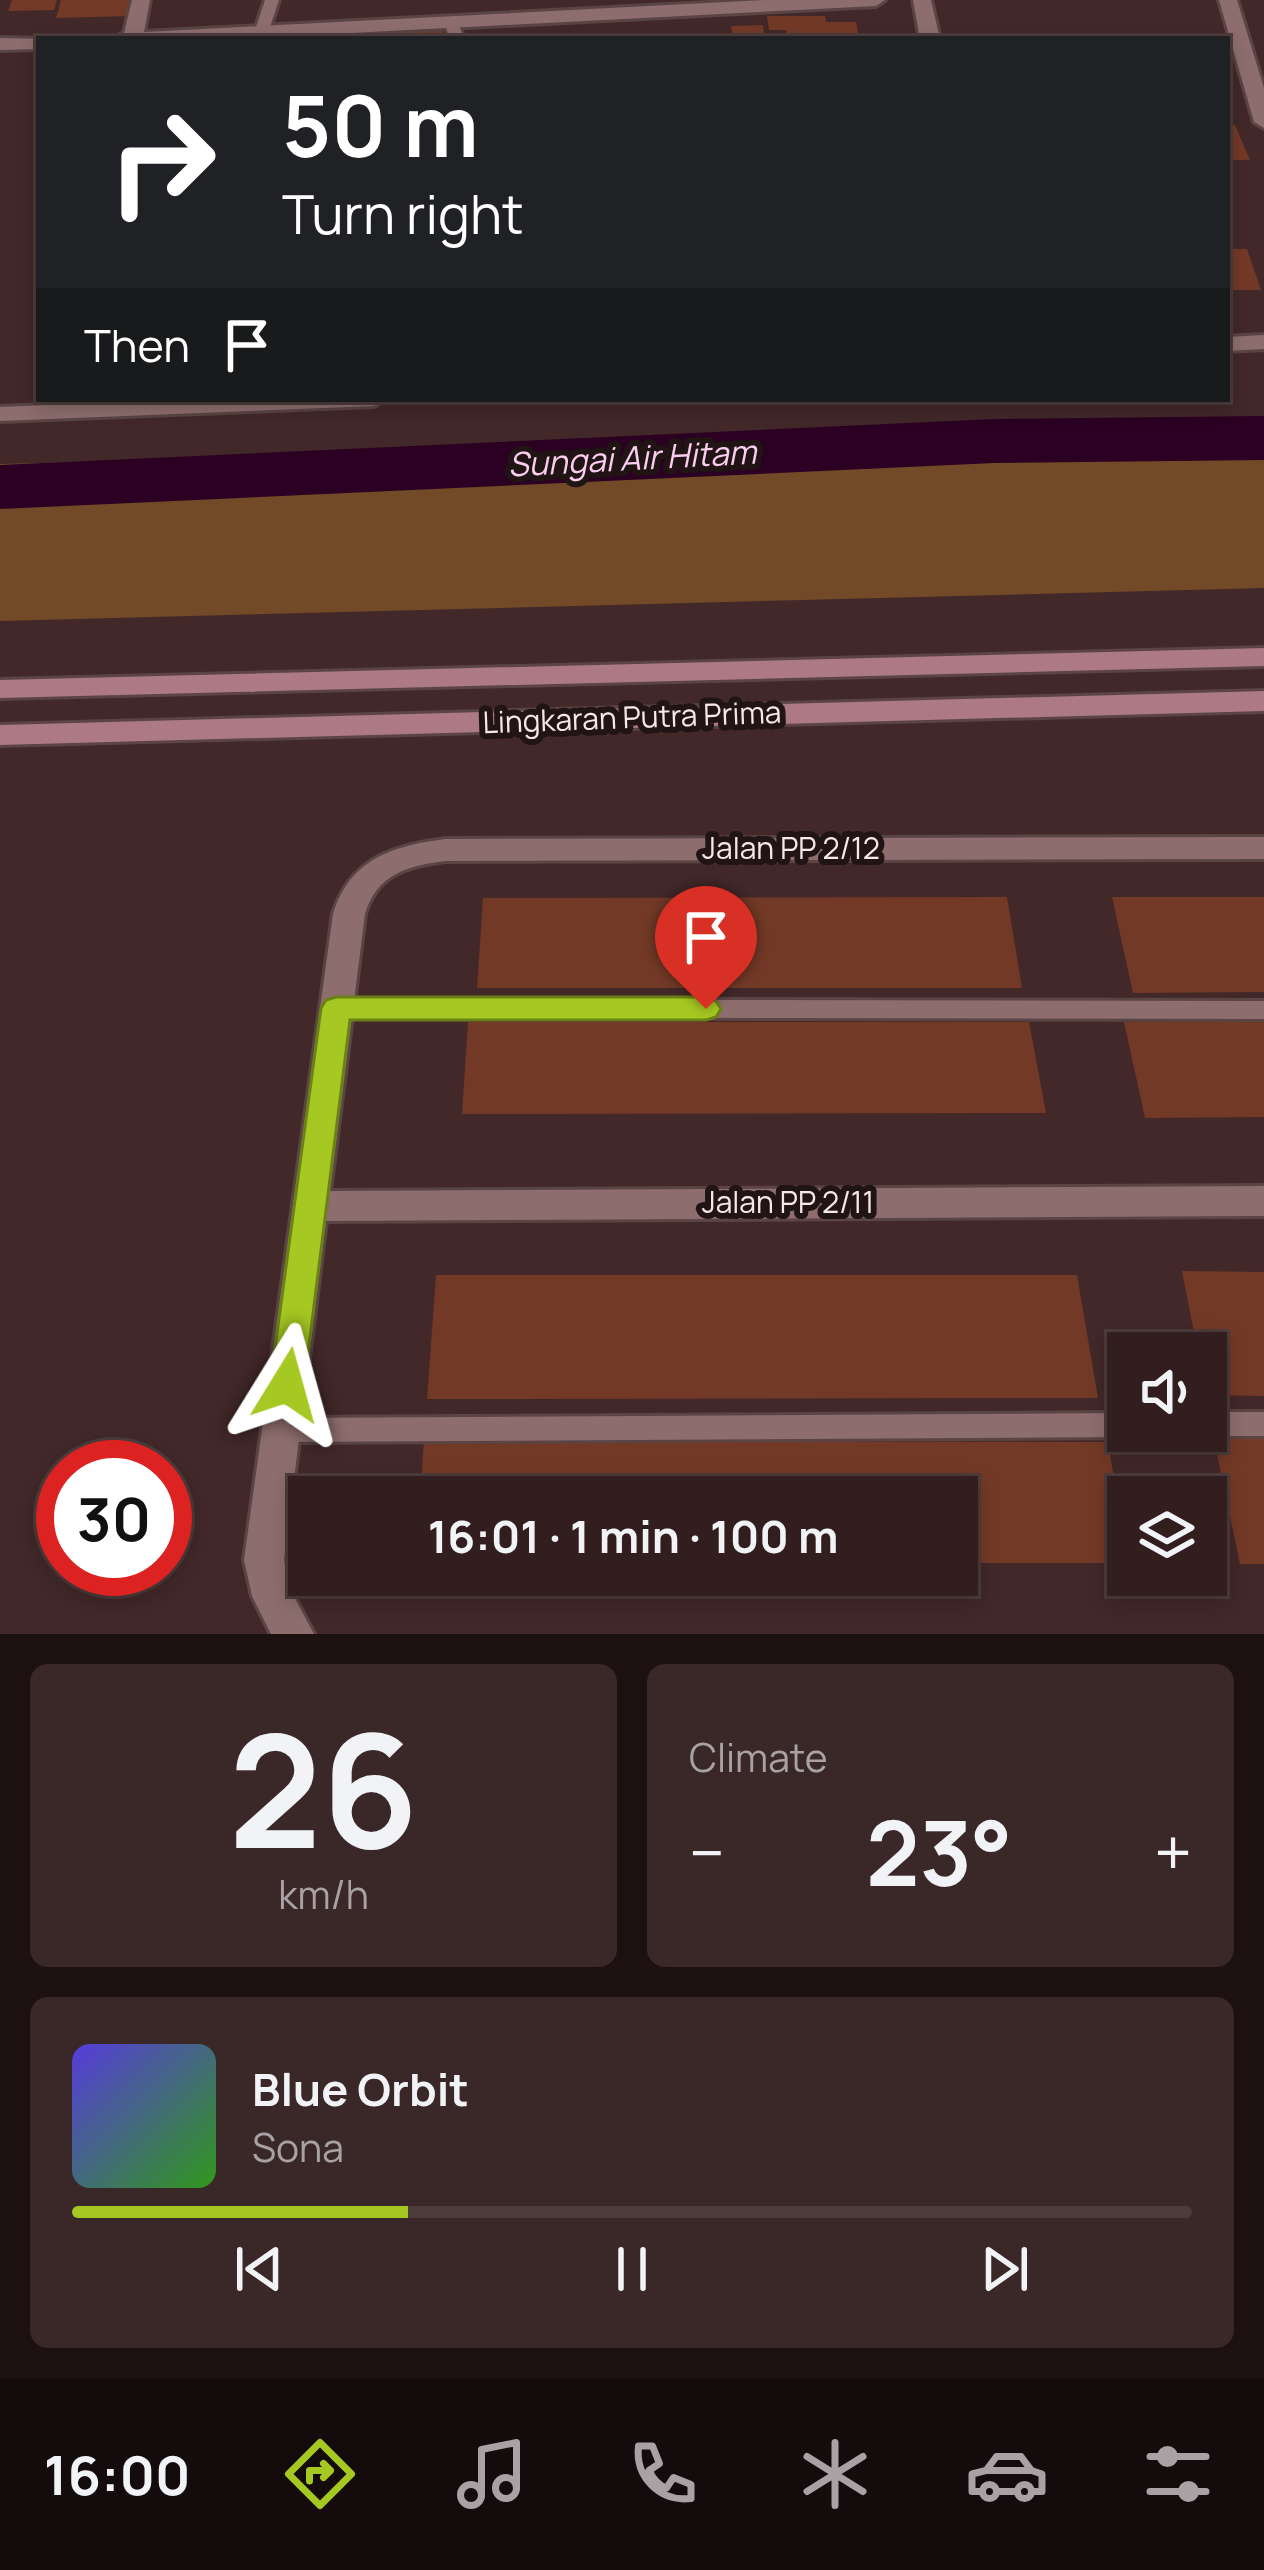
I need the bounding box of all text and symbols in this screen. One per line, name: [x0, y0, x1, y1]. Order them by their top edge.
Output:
text: 50 m: [282, 67, 479, 182]
icon: right: [84, 84, 240, 240]
text: Turn right: [282, 176, 524, 250]
icon: arrive: [214, 312, 280, 378]
text: Then: [84, 314, 190, 376]
water label: Sungai Air Hitam: [507, 428, 759, 486]
street label: Lingkaran Putra Prima: [482, 691, 782, 742]
street label: Jalan PP 2/12: [702, 827, 880, 868]
pin: [655, 886, 757, 1009]
icon: arrive: [673, 904, 739, 970]
street label: Jalan PP 2/11: [702, 1181, 874, 1222]
position arrow: [224, 1322, 350, 1448]
map controls: [1107, 1332, 1227, 1596]
button: sound: [1107, 1332, 1227, 1452]
speed limit sign: 30: [36, 1440, 192, 1596]
button: layers: [1107, 1476, 1227, 1596]
text: 16:01 · 1 min · 100 m: [428, 1505, 838, 1567]
text: 26: [229, 1682, 418, 1895]
text: Climate: [689, 1730, 828, 1784]
text: 23°: [866, 1790, 1013, 1913]
text: −: [689, 1807, 725, 1897]
text: +: [1154, 1807, 1192, 1897]
text: km/h: [278, 1867, 369, 1921]
text: Blue Orbit: [252, 2058, 469, 2120]
text: Sona: [252, 2120, 344, 2174]
icon: previous: [226, 2236, 292, 2302]
icon: pause: [599, 2236, 665, 2302]
icon: next: [972, 2236, 1038, 2302]
icon: directions: [278, 2432, 362, 2516]
icon: music: [450, 2432, 534, 2516]
icon: phone: [621, 2432, 705, 2516]
icon: climate: [793, 2432, 877, 2516]
icon: car: [965, 2432, 1049, 2516]
icon: filters: [1136, 2432, 1220, 2516]
text: 16:00: [44, 2437, 191, 2511]

